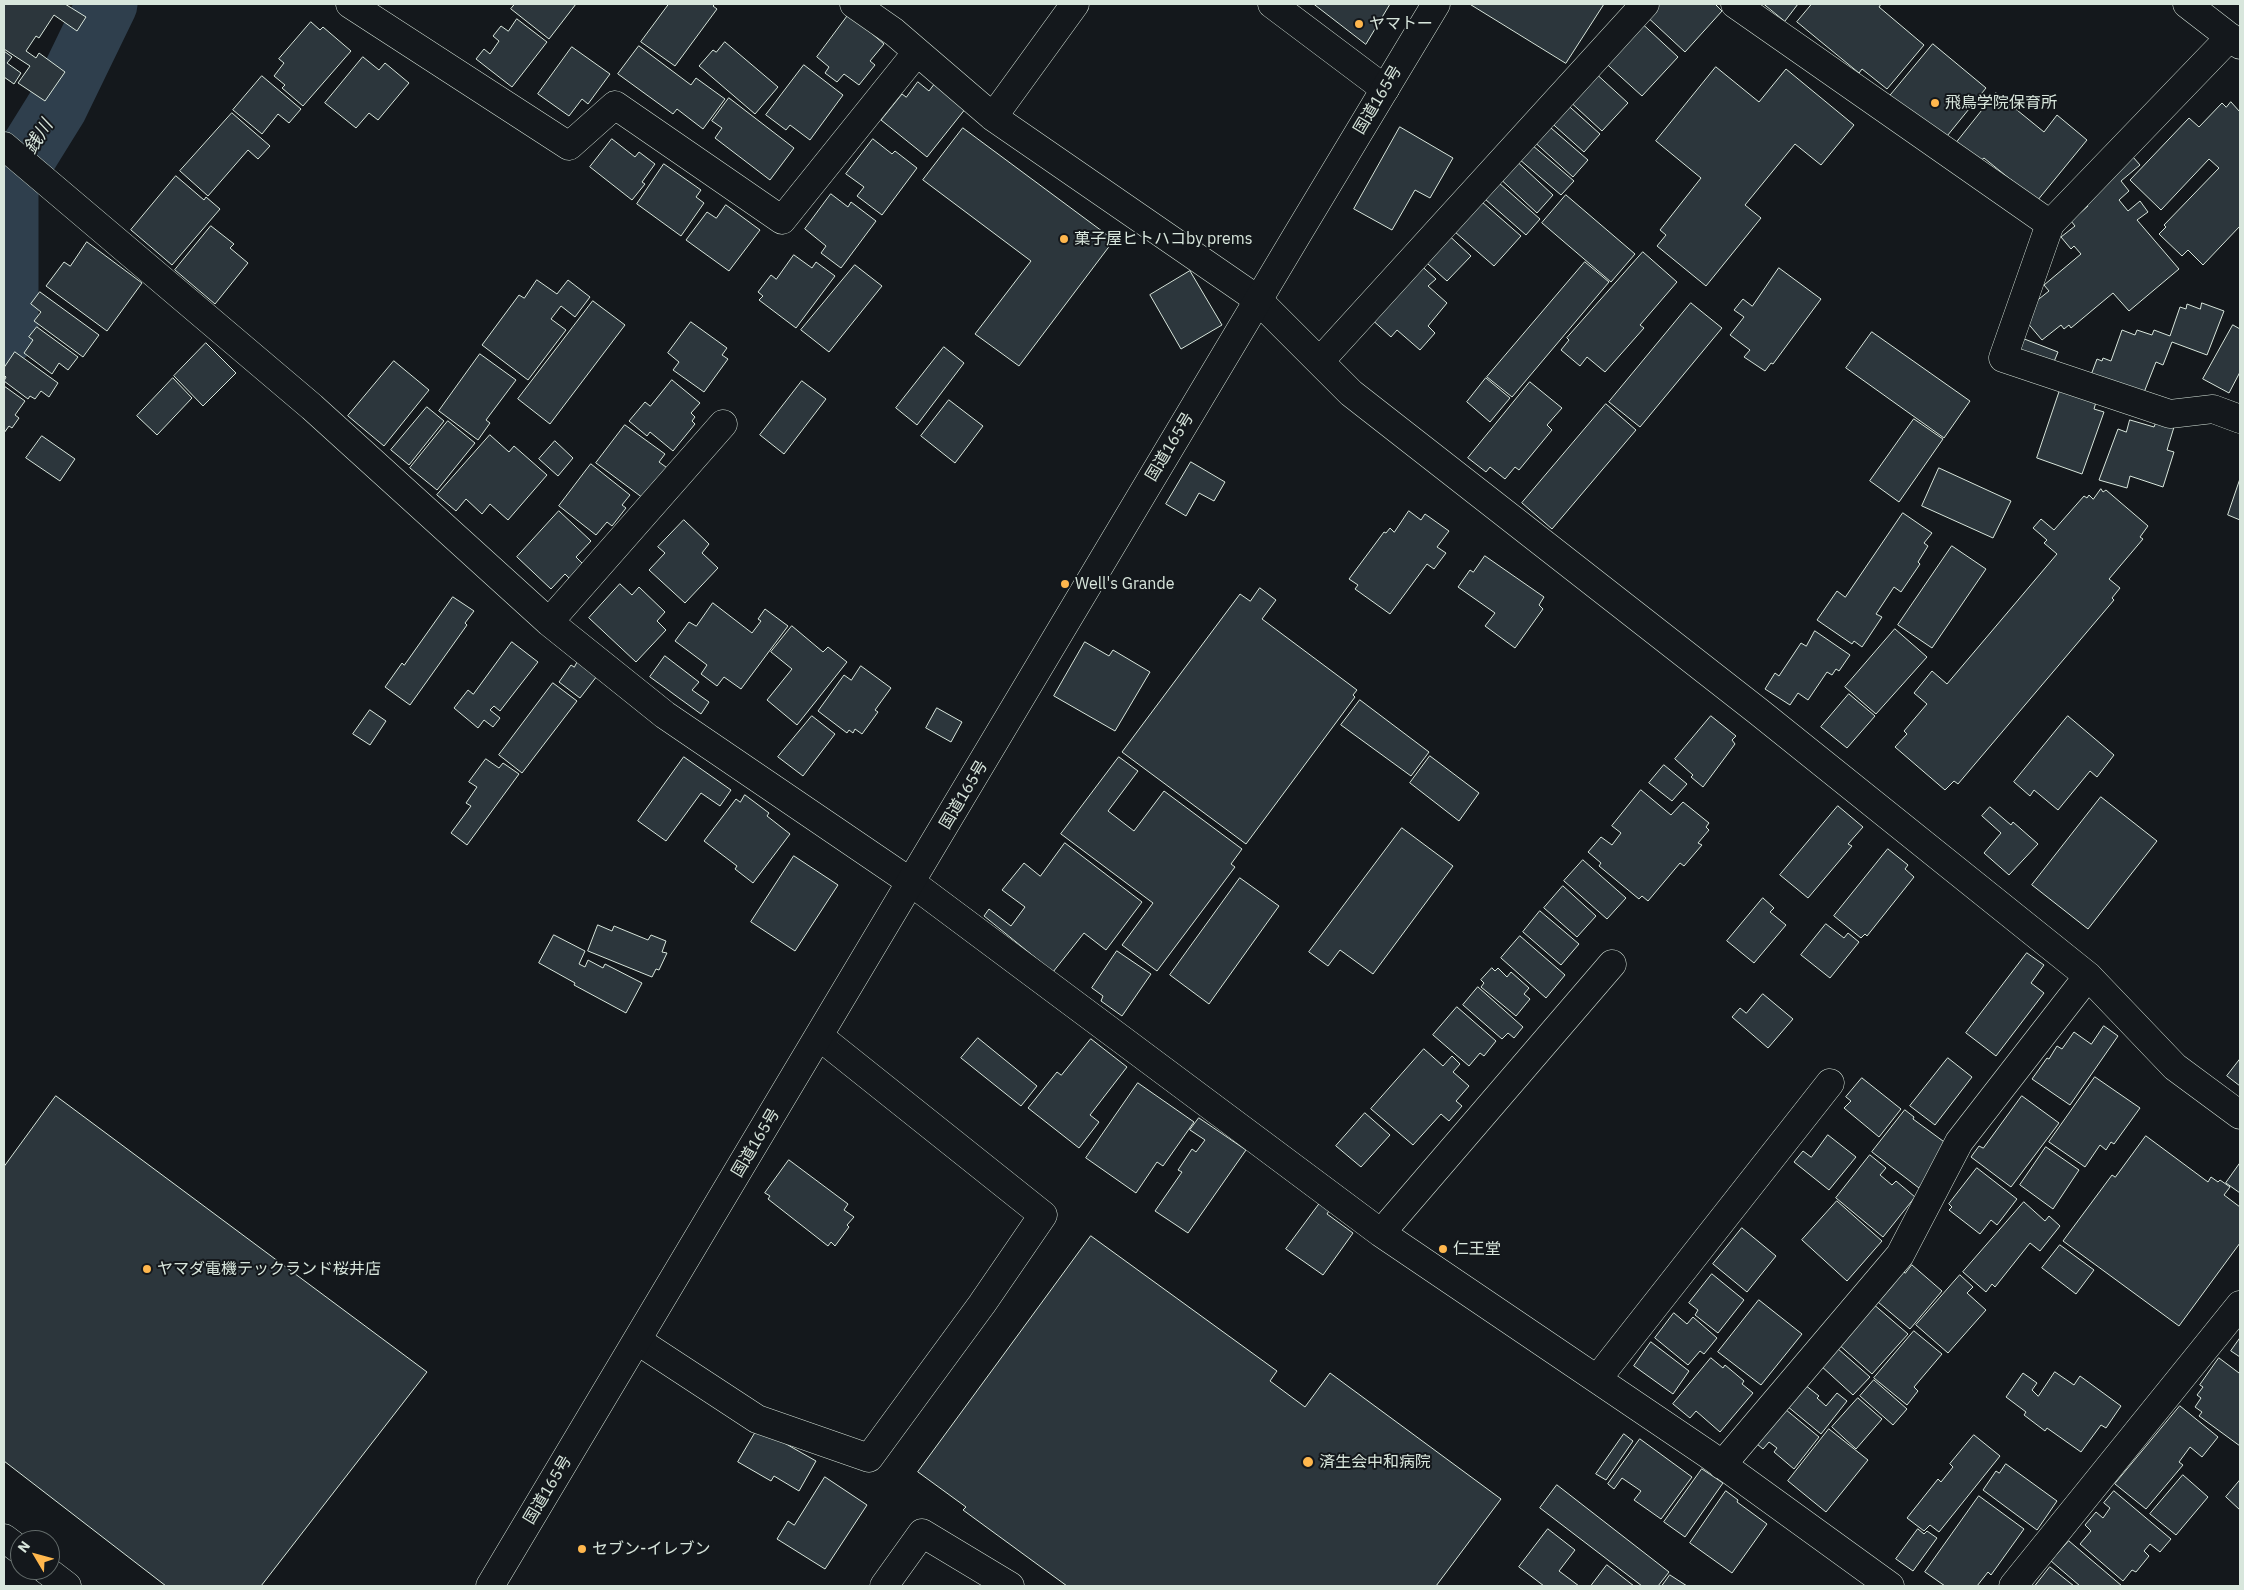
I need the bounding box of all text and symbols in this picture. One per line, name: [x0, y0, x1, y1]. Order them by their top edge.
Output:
place label: ヤマトー: [1369, 14, 1433, 34]
marker: ヤマトー: [1353, 18, 1365, 30]
street label: 国道165号: [1350, 62, 1406, 138]
place label: 飛鳥学院保育所: [1945, 93, 2057, 113]
marker: 飛鳥学院保育所: [1929, 97, 1941, 109]
water label: 銭川: [20, 116, 58, 158]
place label: 菓子屋ヒトハコby prems: [1074, 229, 1253, 249]
marker: 菓子屋ヒトハコby prems: [1058, 233, 1070, 245]
street label: 国道165号: [1142, 409, 1198, 485]
place label: Well's Grande: [1075, 574, 1174, 594]
marker: Well's Grande: [1059, 578, 1071, 590]
street label: 国道165号: [936, 757, 992, 833]
street label: 国道165号: [728, 1105, 784, 1181]
place label: 仁王堂: [1453, 1239, 1501, 1259]
marker: 仁王堂: [1437, 1243, 1449, 1255]
place label: ヤマダ電機テックランド桜井店: [157, 1259, 381, 1279]
marker: ヤマダ電機テックランド桜井店: [141, 1263, 153, 1275]
street label: 国道165号: [520, 1452, 576, 1528]
place label: 済生会中和病院: [1319, 1452, 1431, 1472]
marker: 済生会中和病院: [1301, 1455, 1315, 1469]
north arrow: [10, 1530, 60, 1580]
text: N: [14, 1537, 34, 1556]
place label: セブン-イレブン: [592, 1539, 710, 1559]
marker: セブン-イレブン: [576, 1543, 588, 1555]

